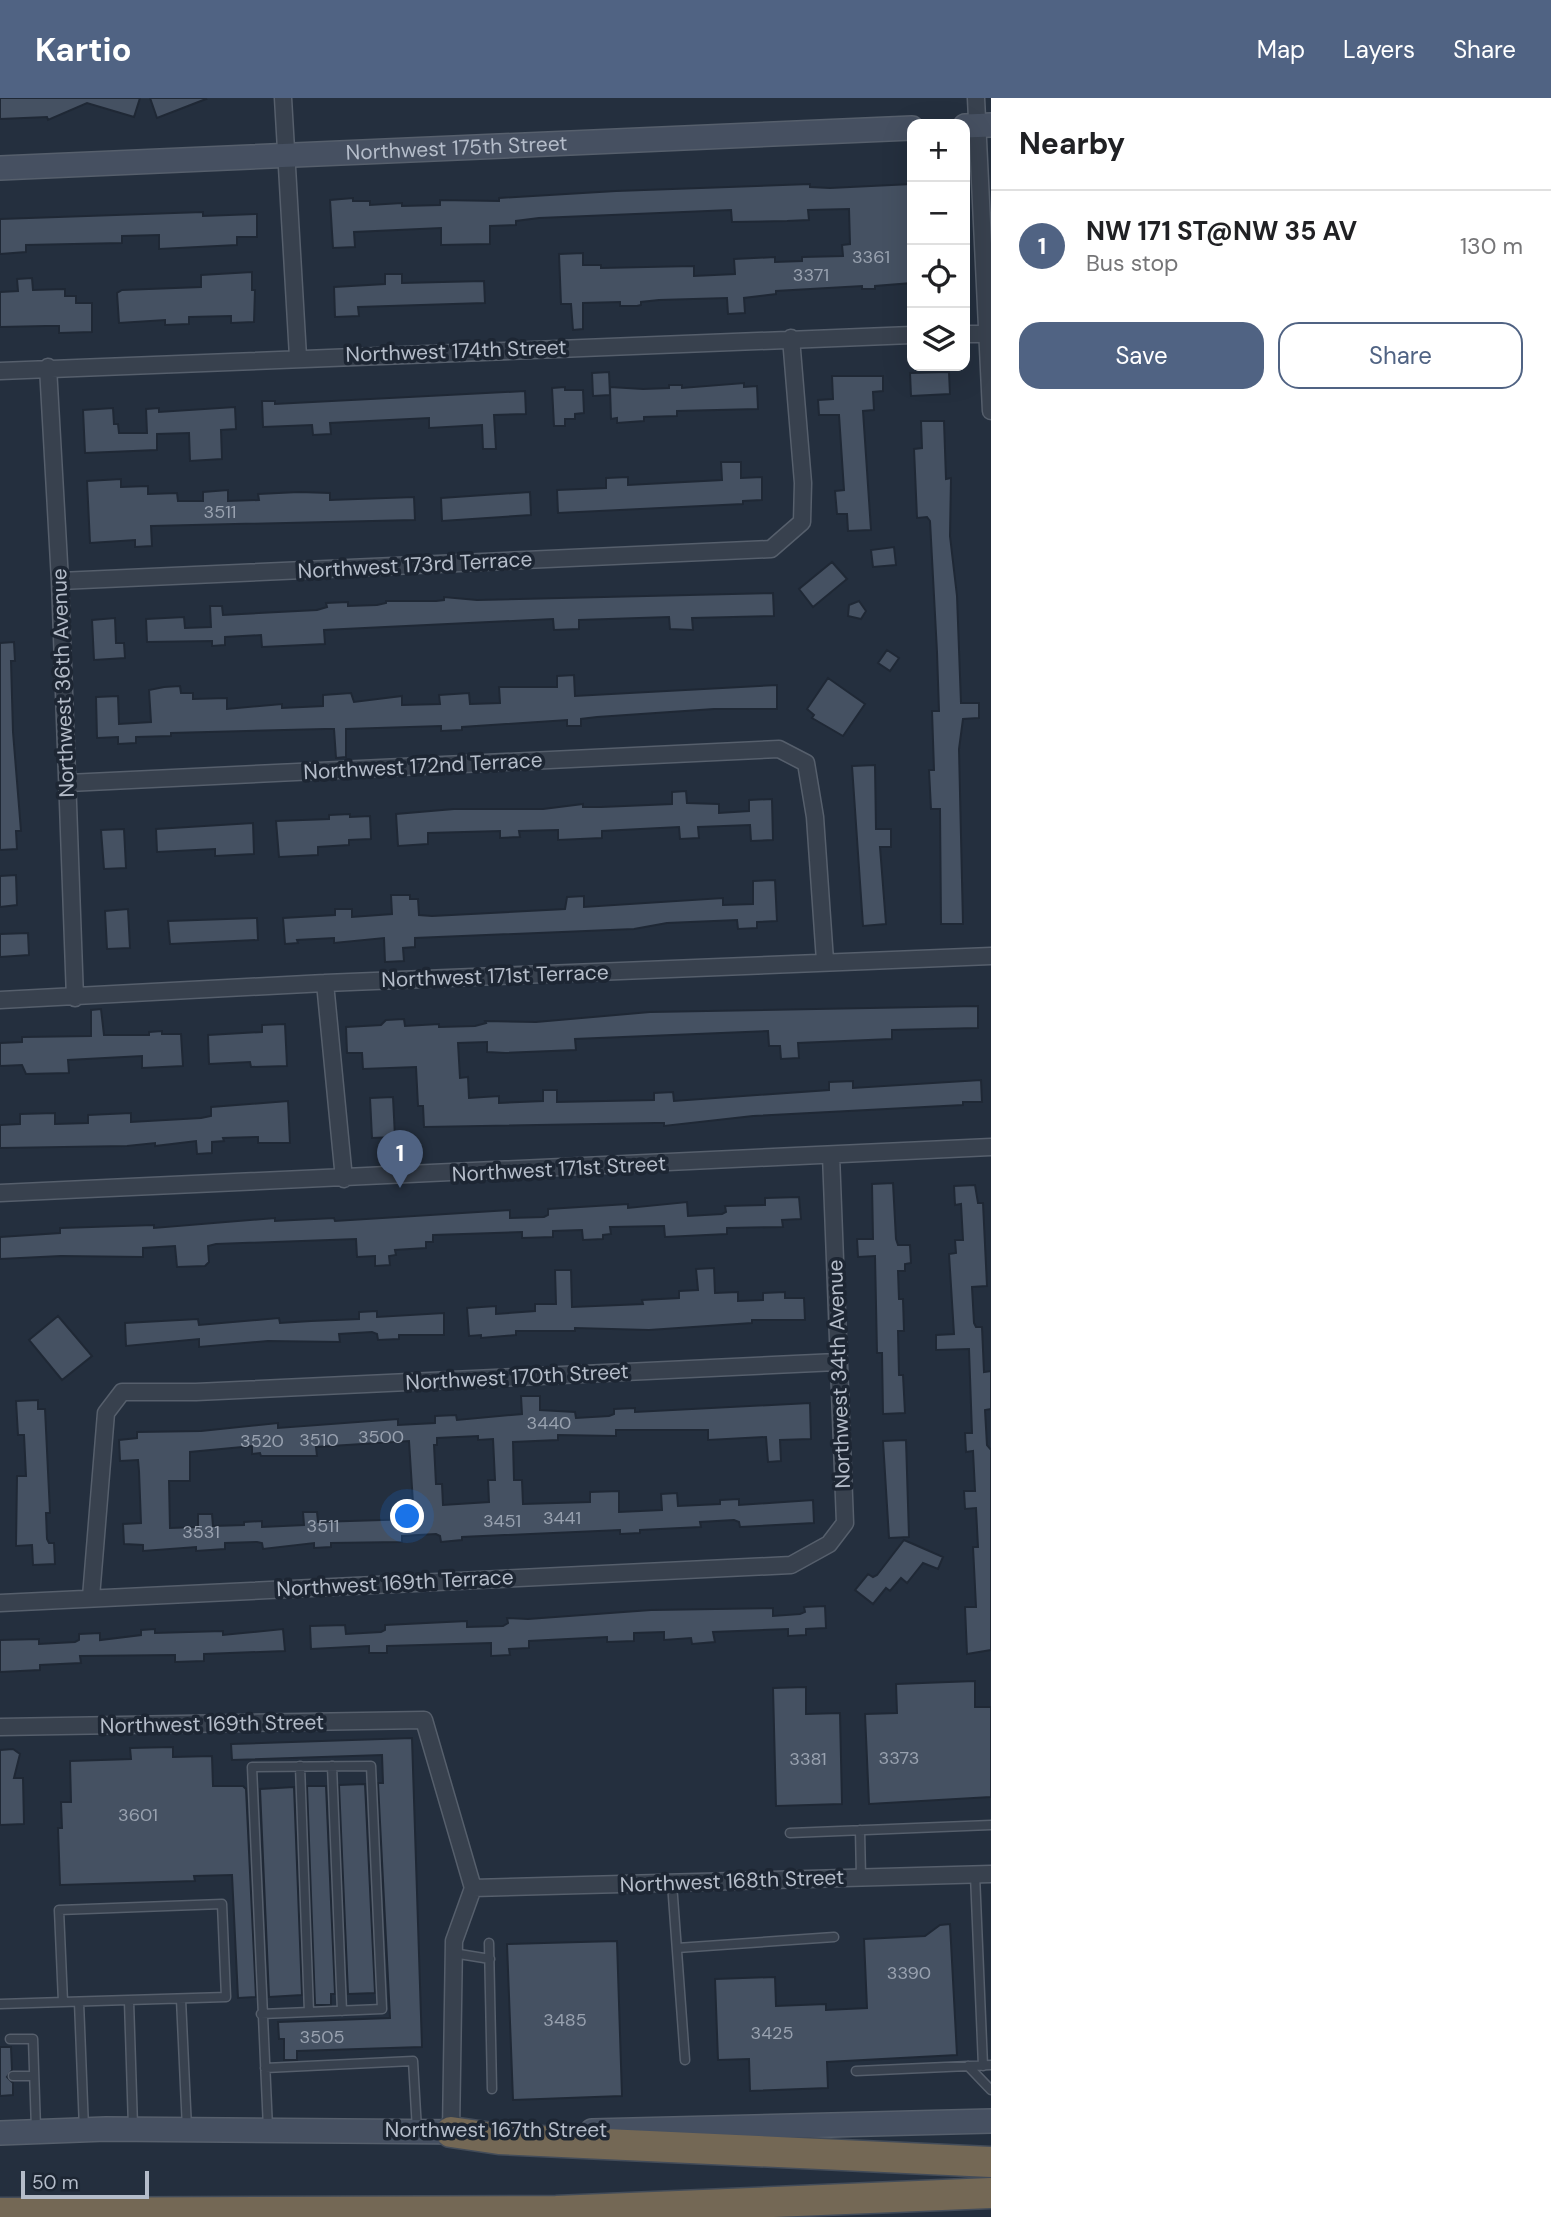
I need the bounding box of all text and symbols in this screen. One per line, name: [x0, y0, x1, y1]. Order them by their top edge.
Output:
text: Kartio: [35, 28, 132, 71]
text: Map: [1257, 34, 1305, 65]
text: Layers: [1343, 34, 1415, 65]
text: Share: [1453, 34, 1516, 65]
map controls: [907, 119, 970, 371]
button: +: [907, 119, 970, 182]
text: Nearby: [1019, 124, 1125, 163]
street label: Northwest 175th Street: [345, 129, 568, 167]
button: −: [907, 182, 970, 245]
text: NW 171 ST@NW 35 AV: [1086, 214, 1357, 248]
text: 1: [1038, 231, 1046, 261]
text: 130 m: [1460, 231, 1523, 261]
house number: 3361: [852, 245, 890, 269]
button: locate: [907, 245, 970, 308]
text: Bus stop: [1086, 248, 1178, 278]
house number: 3371: [793, 263, 829, 287]
button: layers: [907, 308, 970, 371]
button: Save: [1019, 322, 1264, 389]
button: Share: [1278, 322, 1523, 389]
street label: Northwest 174th Street: [345, 333, 567, 369]
house number: 3511: [204, 500, 236, 524]
street label: Northwest 173rd Terrace: [297, 545, 533, 585]
street label: Northwest 36th Avenue: [45, 568, 81, 798]
street label: Northwest 172nd Terrace: [303, 746, 543, 786]
street label: Northwest 171st Terrace: [381, 958, 609, 994]
pin: 1: [377, 1130, 423, 1188]
street label: Northwest 171st Street: [451, 1149, 667, 1189]
street label: Northwest 34th Avenue: [821, 1259, 857, 1489]
street label: Northwest 170th Street: [405, 1357, 629, 1397]
house number: 3440: [527, 1411, 571, 1435]
house number: 3500: [358, 1425, 404, 1449]
house number: 3510: [299, 1428, 339, 1452]
house number: 3520: [240, 1429, 284, 1453]
your location: [390, 1499, 424, 1533]
house number: 3441: [543, 1506, 581, 1530]
house number: 3451: [483, 1509, 521, 1533]
house number: 3511: [307, 1514, 339, 1538]
house number: 3531: [182, 1520, 220, 1544]
street label: Northwest 169th Terrace: [276, 1563, 514, 1603]
street label: Northwest 169th Street: [100, 1708, 324, 1740]
house number: 3373: [879, 1746, 919, 1770]
house number: 3381: [789, 1747, 827, 1771]
house number: 3601: [118, 1803, 158, 1827]
street label: Northwest 168th Street: [619, 1863, 845, 1899]
house number: 3390: [887, 1961, 931, 1985]
house number: 3485: [543, 2008, 587, 2032]
house number: 3425: [751, 2021, 793, 2045]
house number: 3505: [300, 2025, 344, 2049]
street label: Northwest 167th Street: [385, 2116, 607, 2144]
scale bar: [21, 2168, 149, 2200]
text: 50 m: [32, 2170, 79, 2195]

